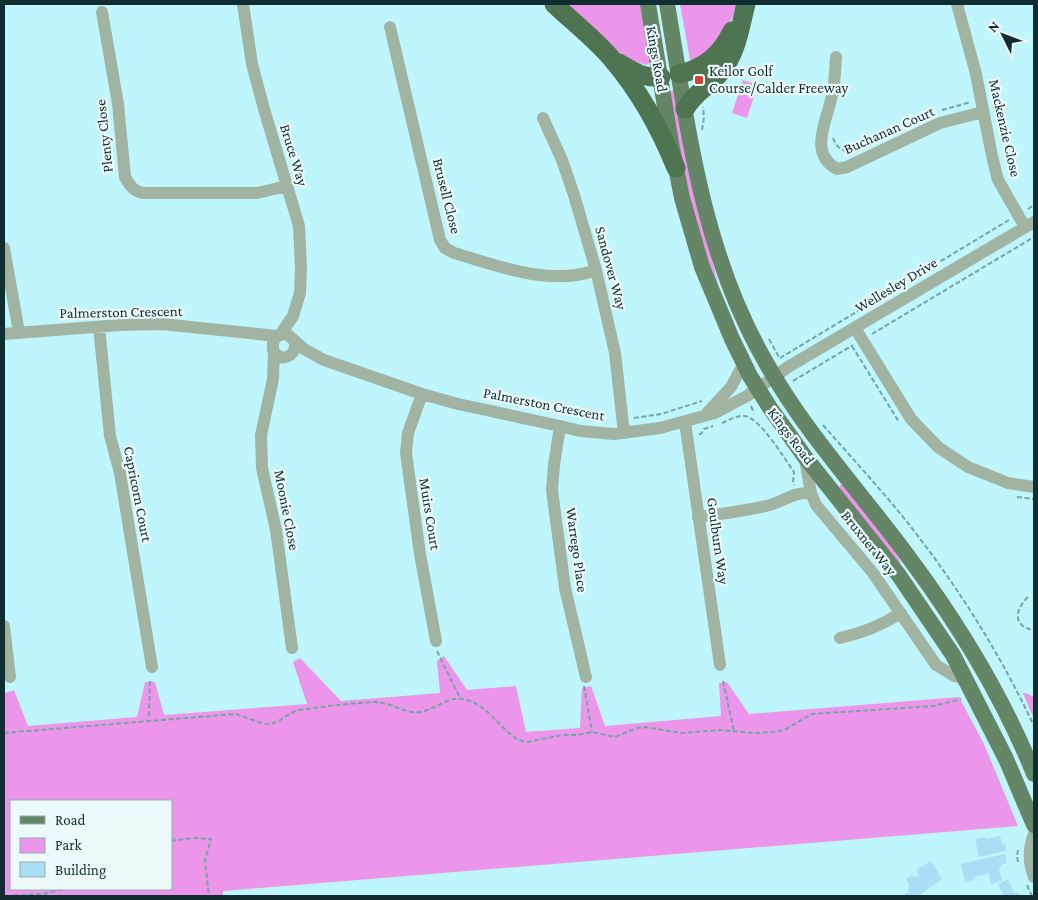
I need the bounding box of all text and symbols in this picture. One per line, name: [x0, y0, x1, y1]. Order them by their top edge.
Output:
north arrow: [978, 10, 1028, 60]
text: N: [984, 17, 1003, 35]
street label: Kings Road: [642, 25, 671, 94]
place label: Keilor Golf Course/Calder Freeway: [709, 63, 849, 97]
marker: Keilor Golf Course/Calder Freeway: [693, 74, 705, 86]
street label: Mackenzie Close: [986, 78, 1024, 179]
street label: Plenty Close: [92, 98, 117, 173]
street label: Buchanan Court: [841, 102, 938, 157]
street label: Bruce Way: [276, 122, 311, 188]
street label: Brusell Close: [430, 157, 464, 236]
street label: Sandover Way: [591, 225, 630, 312]
street label: Wellesley Drive: [852, 254, 941, 317]
street label: Palmerston Crescent: [59, 303, 184, 321]
street label: Palmerston Crescent: [482, 384, 607, 424]
street label: Kings Road: [764, 404, 818, 468]
street label: Capricorn Court: [120, 445, 155, 544]
street label: Moonie Close: [271, 469, 303, 552]
street label: Muirs Court: [416, 477, 444, 552]
street label: Goulburn Way: [703, 497, 732, 586]
street label: Warrego Place: [562, 507, 591, 594]
street label: Bruxner Way: [837, 508, 900, 579]
legend: [10, 800, 172, 890]
text: Road: [55, 812, 86, 828]
text: Park: [55, 837, 82, 853]
text: Building: [55, 862, 106, 879]

